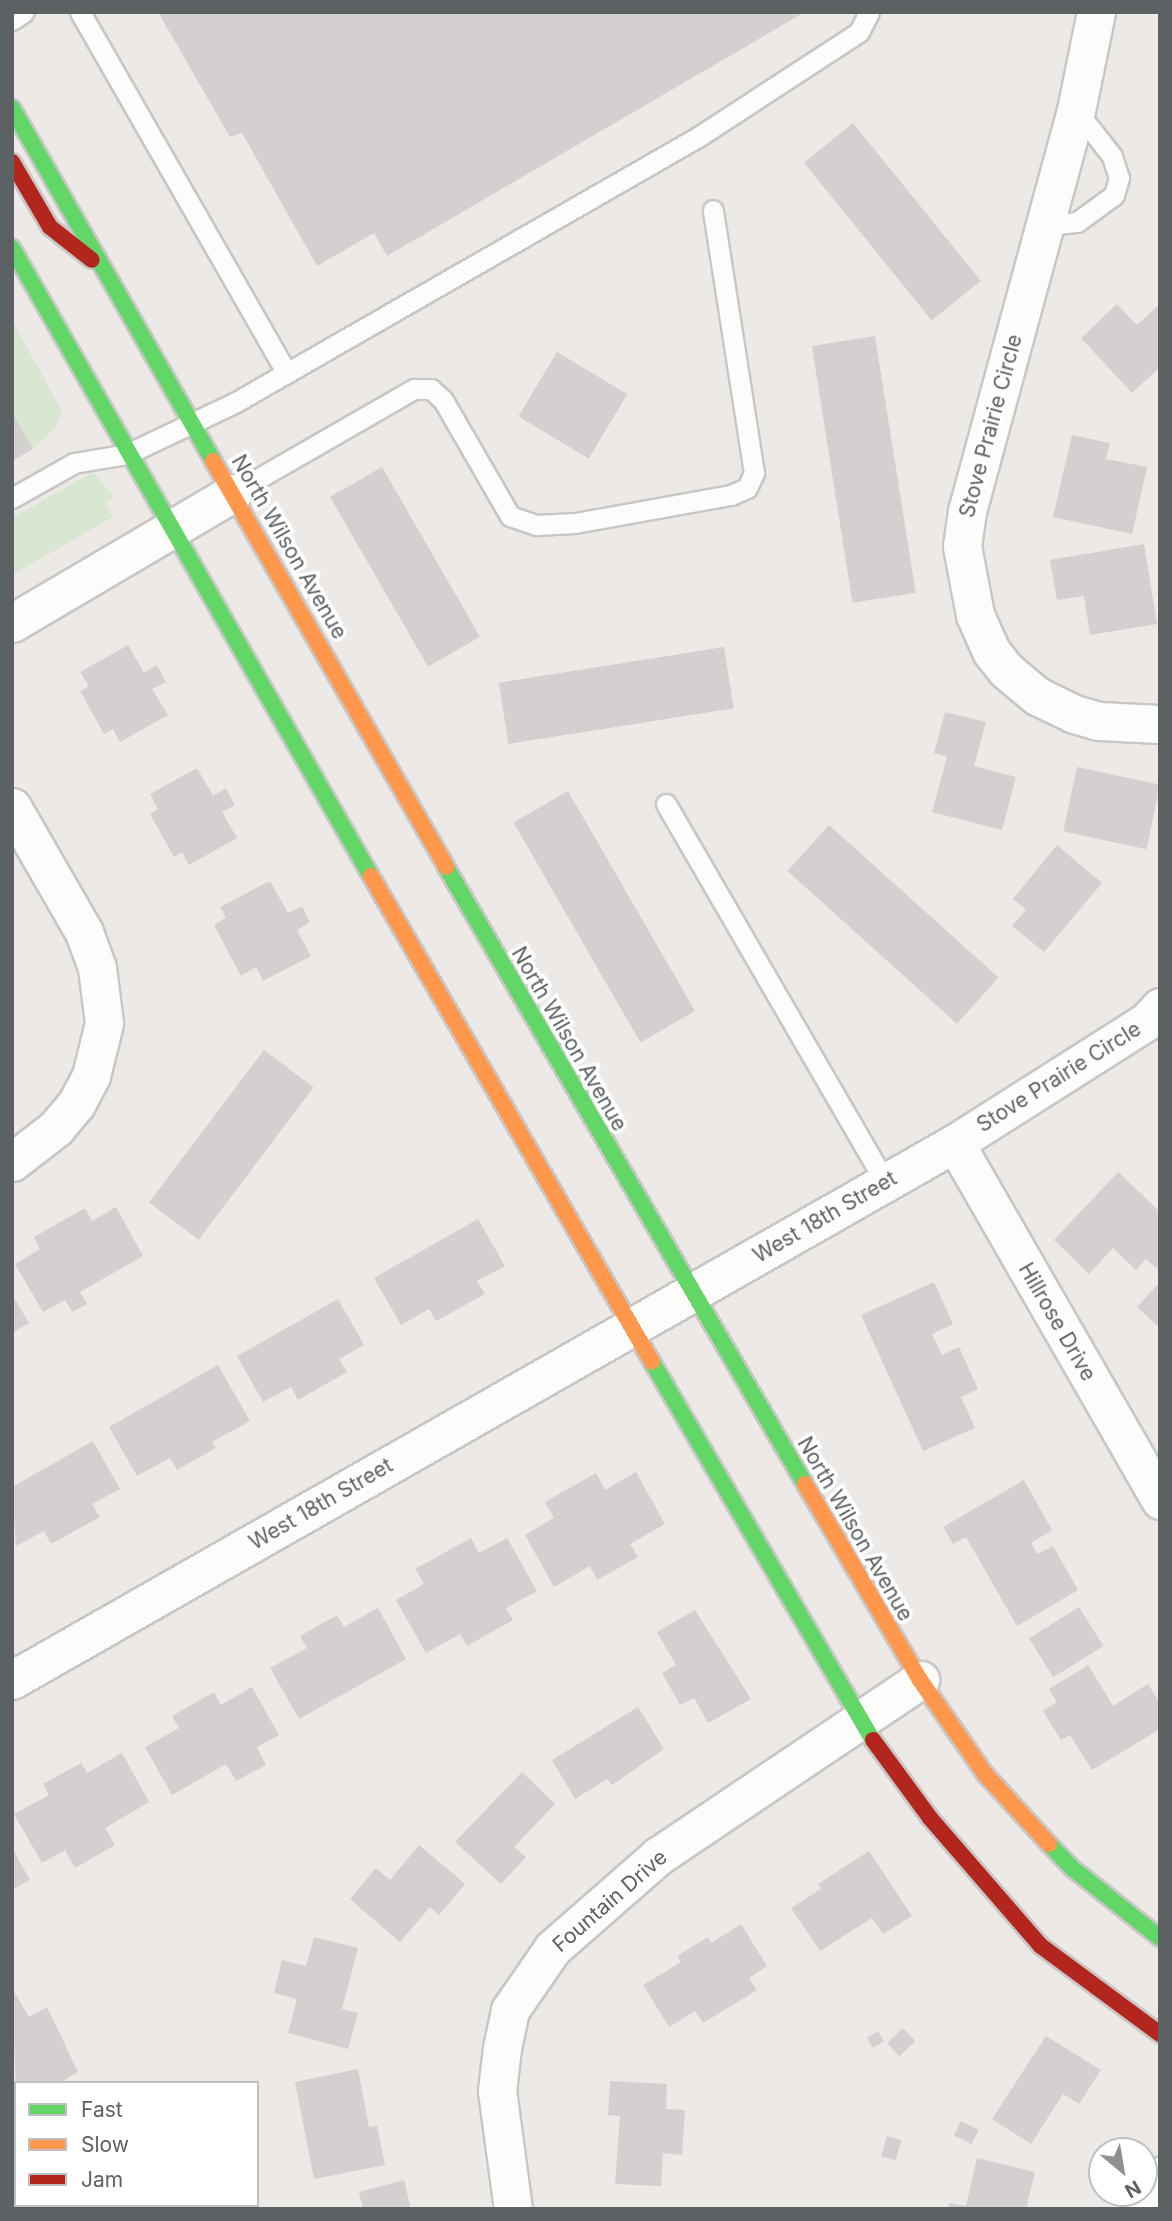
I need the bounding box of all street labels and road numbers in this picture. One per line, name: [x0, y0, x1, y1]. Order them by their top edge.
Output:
street label: Stove Prairie Circle: [954, 332, 1028, 520]
street label: North Wilson Avenue: [226, 450, 352, 644]
street label: North Wilson Avenue: [506, 942, 632, 1136]
street label: Stove Prairie Circle: [972, 1016, 1146, 1138]
street label: West 18th Street: [749, 1166, 901, 1268]
street label: Hillrose Drive: [1013, 1258, 1101, 1386]
street label: North Wilson Avenue: [792, 1432, 918, 1626]
street label: West 18th Street: [245, 1453, 397, 1555]
street label: Fountain Drive: [548, 1844, 672, 1958]

